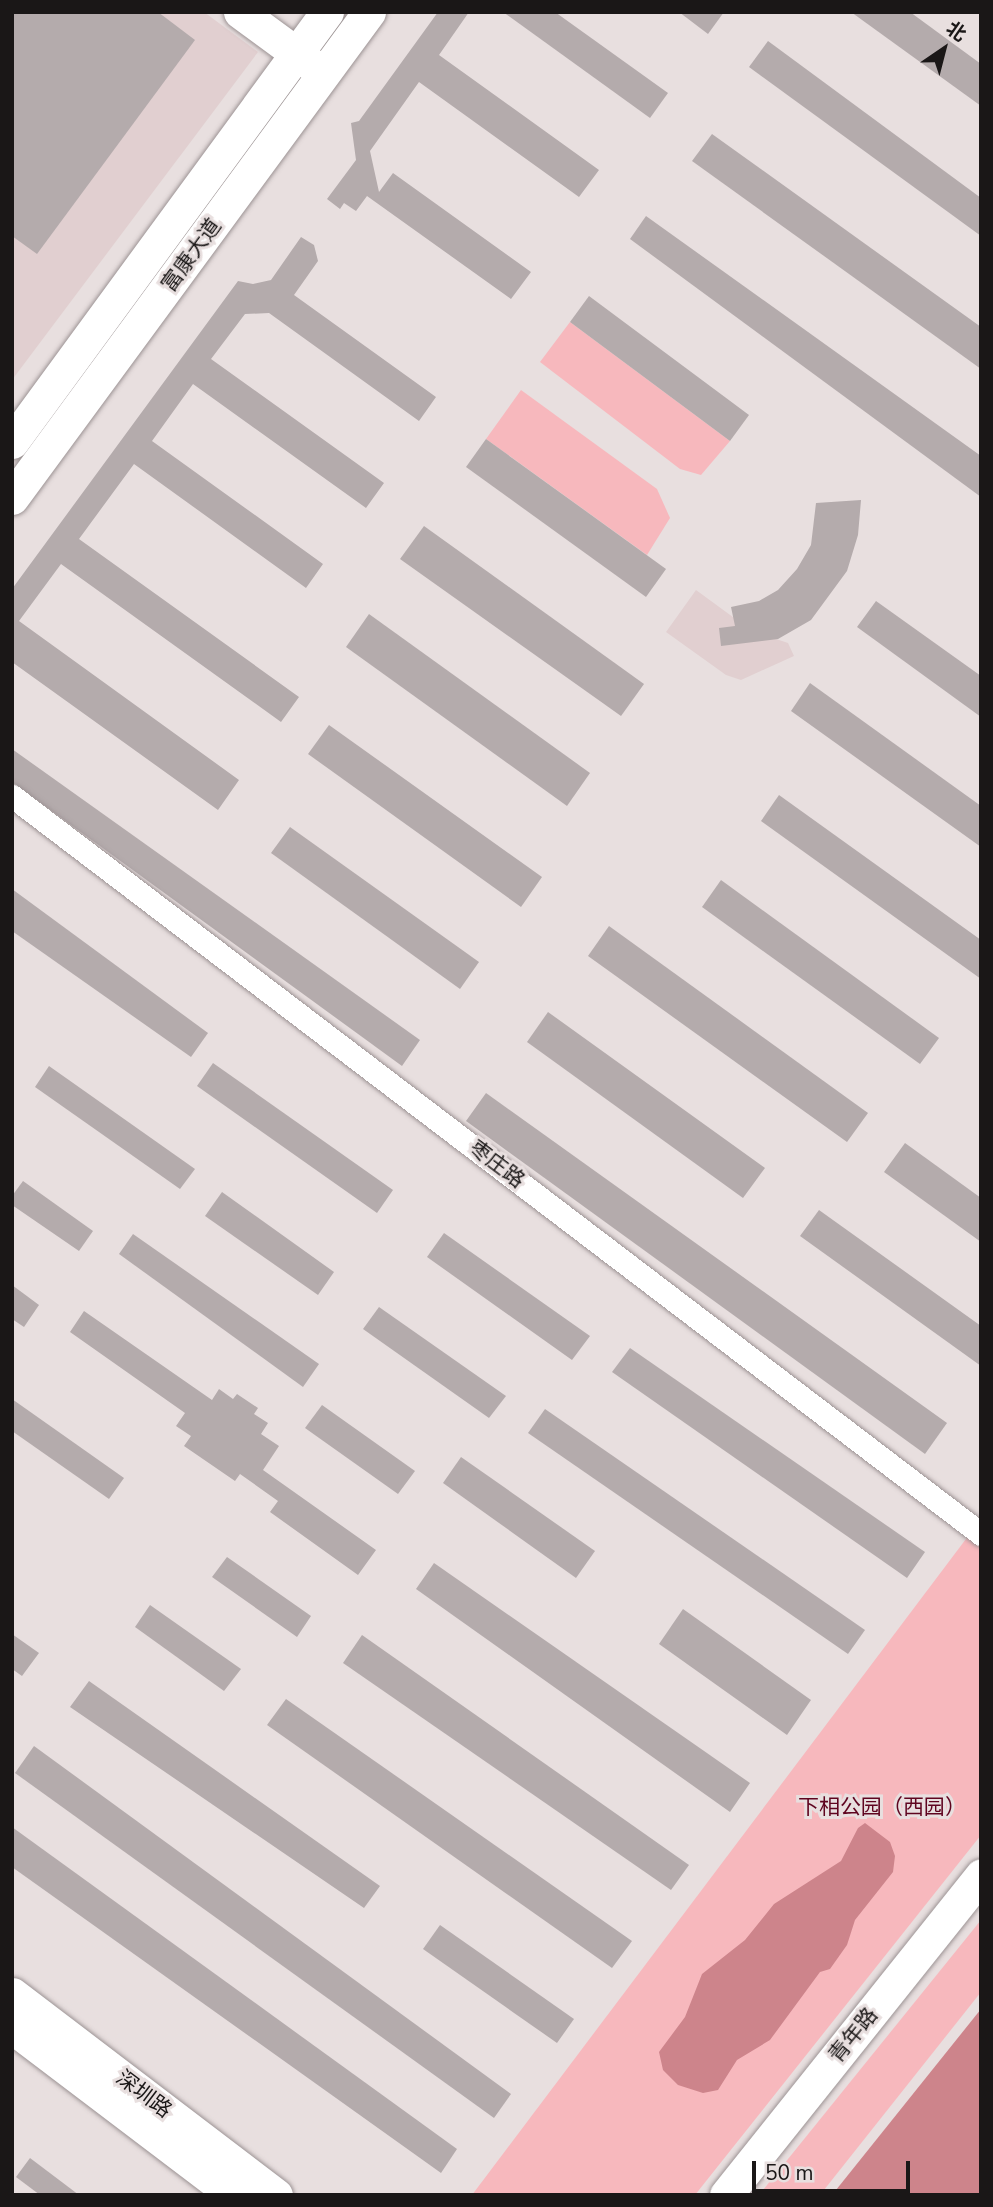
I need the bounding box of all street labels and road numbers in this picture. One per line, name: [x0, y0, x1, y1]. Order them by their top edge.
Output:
street label: 富康大道: [156, 214, 226, 296]
street label: 枣庄路: [464, 1135, 530, 1193]
street label: 青年路: [823, 2003, 883, 2067]
street label: 深圳路: [111, 2065, 177, 2123]

